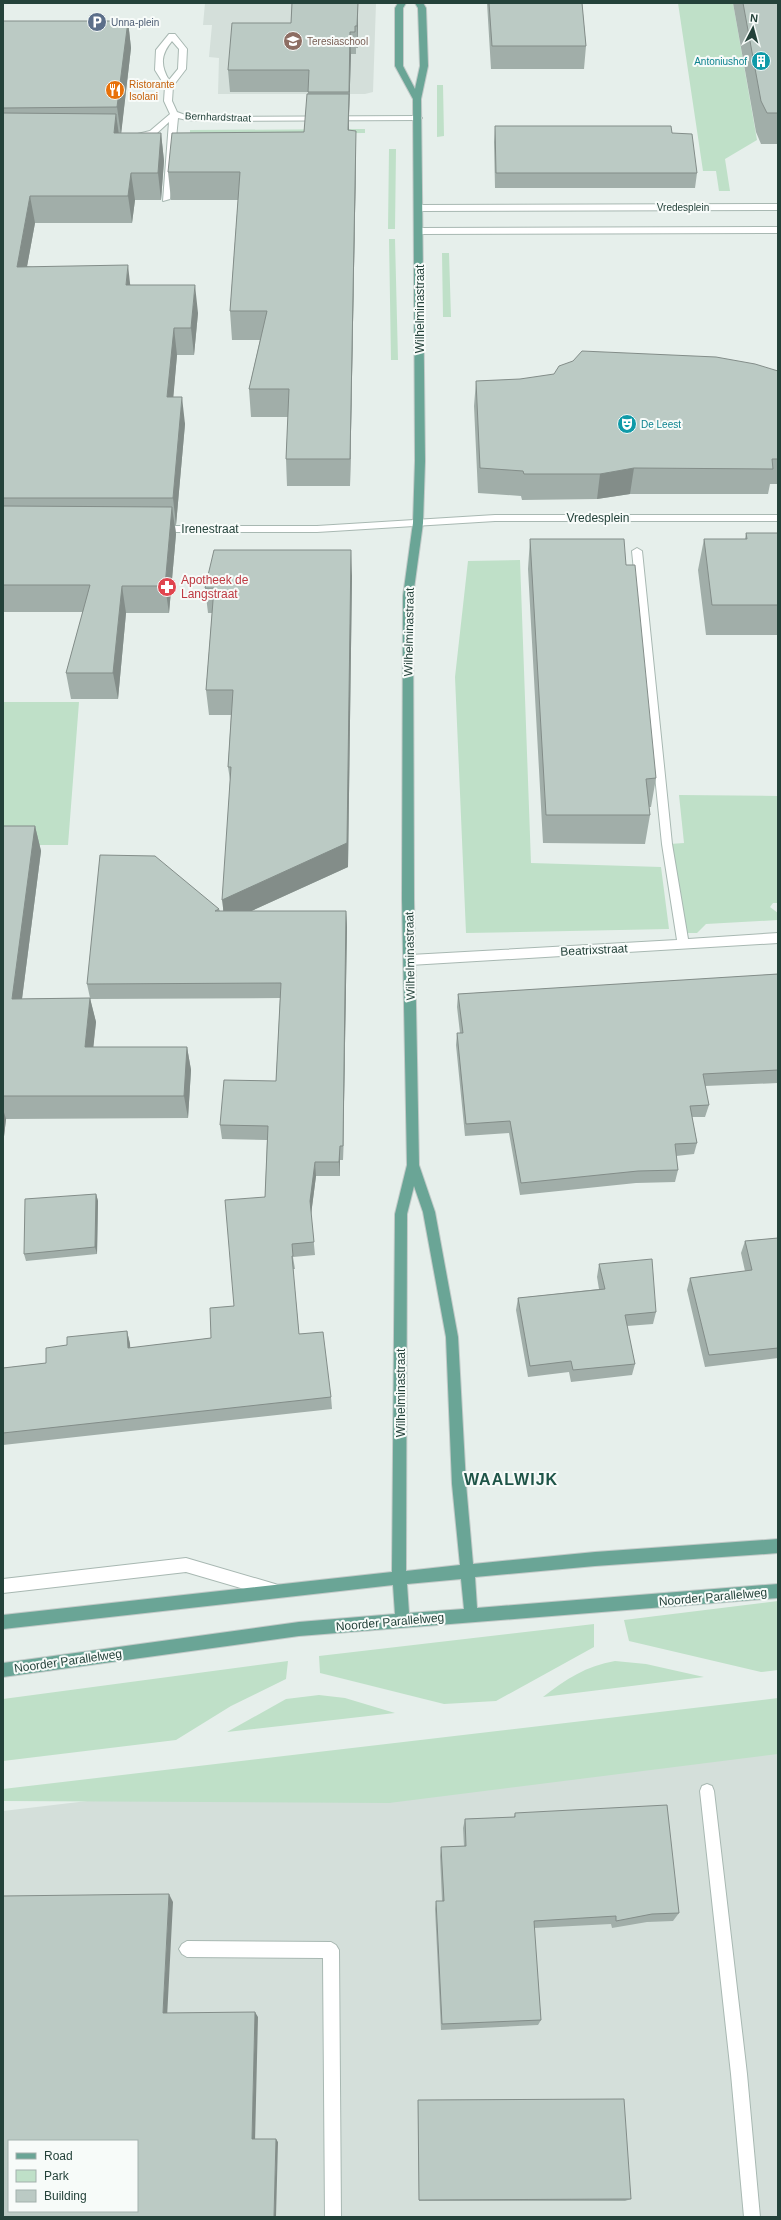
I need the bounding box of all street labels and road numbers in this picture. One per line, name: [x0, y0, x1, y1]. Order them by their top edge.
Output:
street label: Bernhardstraat: [185, 110, 251, 124]
street label: Vredesplein: [657, 202, 709, 213]
street label: Wilhelminastraat: [413, 264, 427, 353]
street label: Vredesplein: [567, 511, 629, 525]
street label: Irenestraat: [181, 522, 239, 536]
street label: Wilhelminastraat: [401, 587, 417, 676]
street label: Wilhelminastraat: [402, 911, 418, 1000]
street label: Beatrixstraat: [560, 941, 629, 959]
street label: Wilhelminastraat: [394, 1348, 408, 1437]
street label: Noorder Parallelweg: [658, 1585, 768, 1609]
street label: Noorder Parallelweg: [335, 1610, 445, 1634]
street label: Noorder Parallelweg: [13, 1647, 123, 1675]

